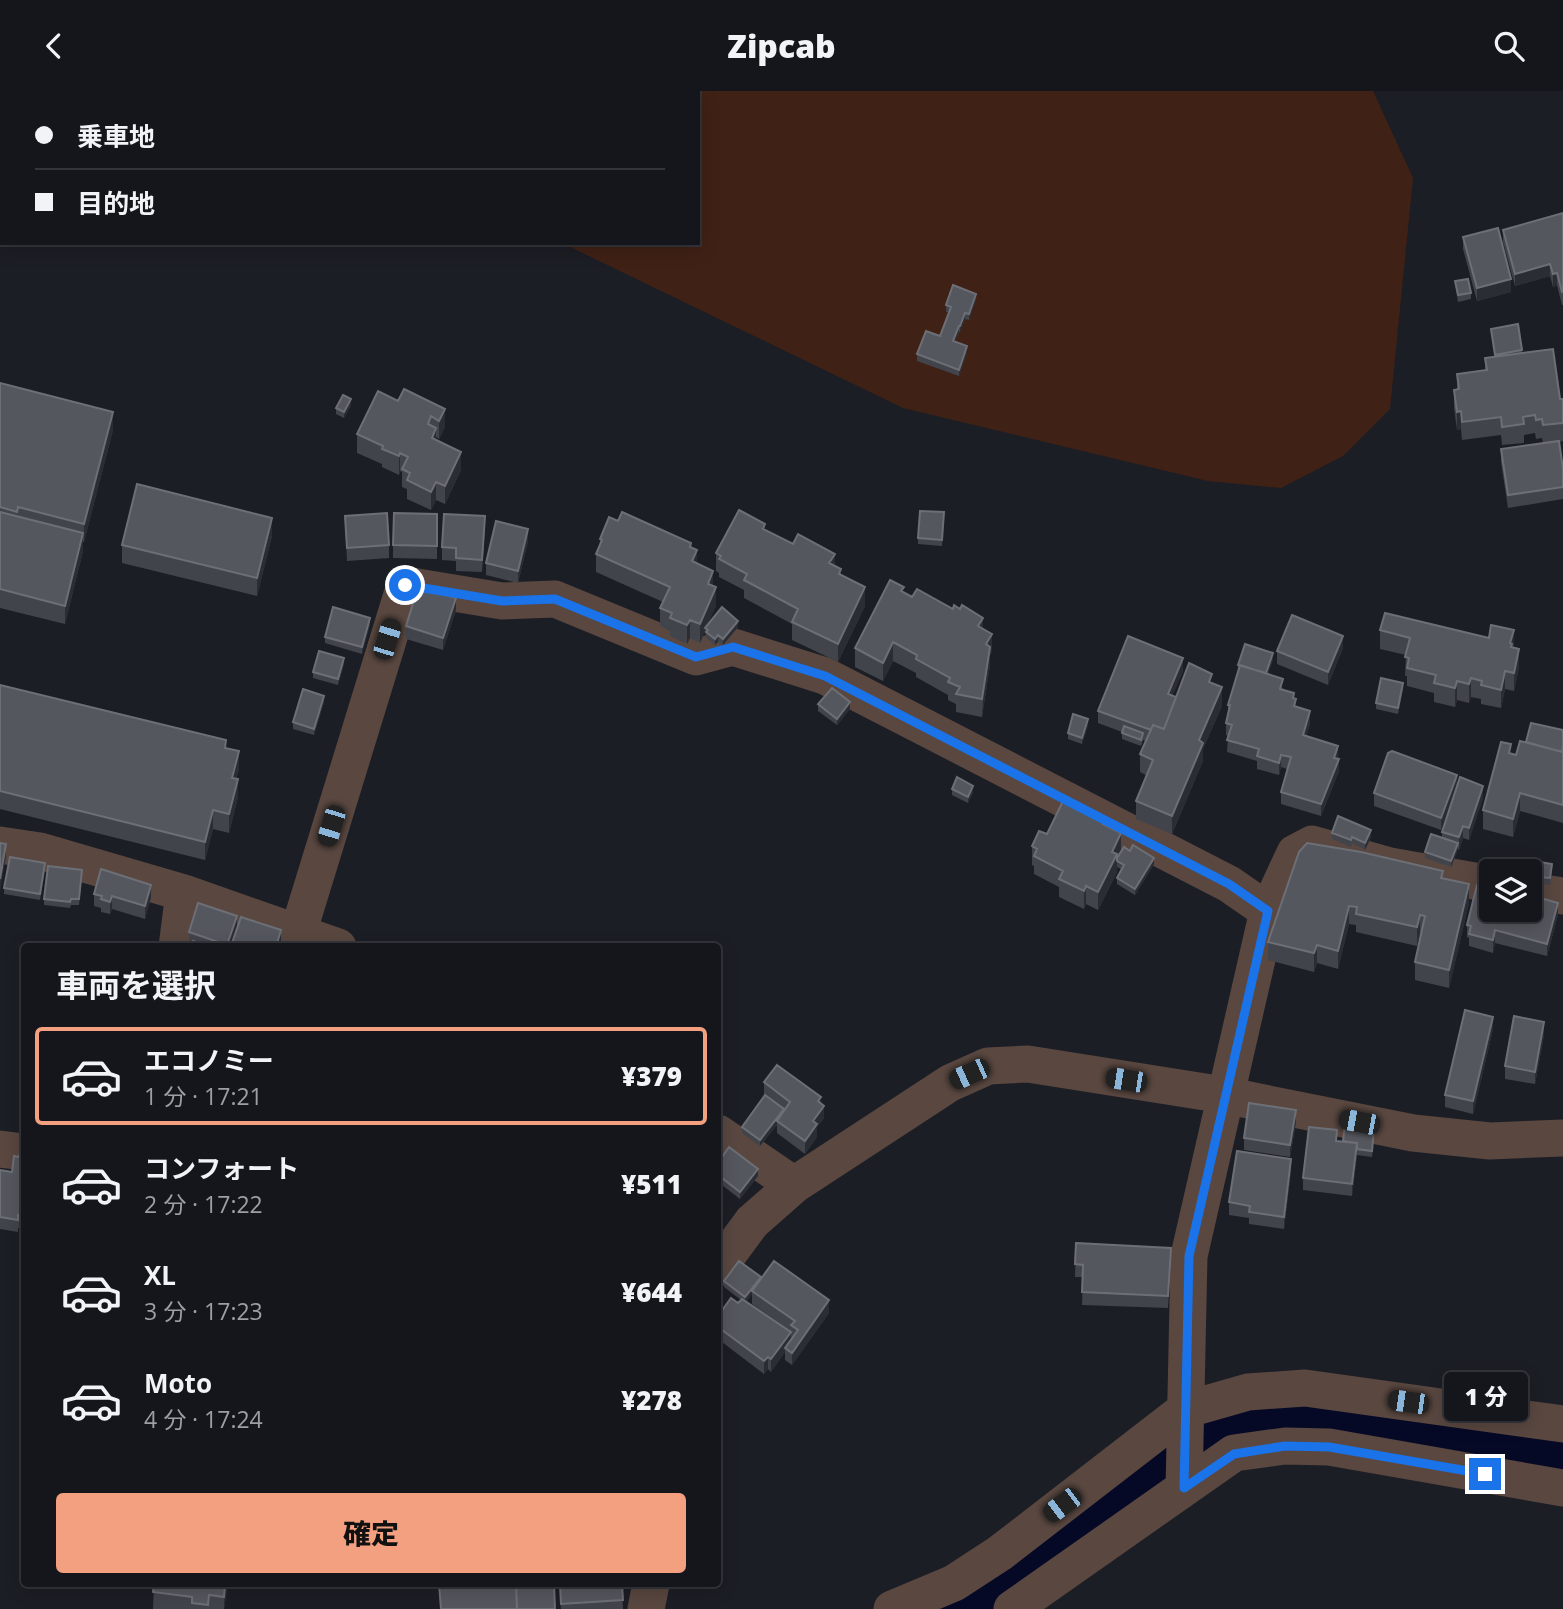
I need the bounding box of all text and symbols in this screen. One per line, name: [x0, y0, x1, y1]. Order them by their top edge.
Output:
text: Zipcab: [727, 24, 836, 67]
icon: back: [35, 27, 73, 65]
icon: search: [1490, 27, 1528, 65]
text: 乗車地: [77, 118, 155, 154]
text: 目的地: [77, 185, 155, 221]
route start: [389, 569, 421, 601]
car: [371, 616, 404, 662]
car: [315, 803, 348, 849]
map controls: [1479, 859, 1542, 922]
button: layers: [1479, 859, 1542, 922]
text: 車両を選択: [56, 963, 216, 1006]
text: エコノミー: [144, 1042, 274, 1078]
icon: car: [60, 1045, 123, 1108]
car: [946, 1056, 993, 1092]
text: ¥379: [621, 1058, 682, 1094]
car: [1104, 1066, 1149, 1094]
text: 1 分 · 17:21: [144, 1080, 263, 1112]
car: [1337, 1108, 1382, 1136]
text: コンフォート: [144, 1150, 299, 1186]
icon: car: [60, 1153, 123, 1216]
text: ¥511: [621, 1166, 682, 1202]
text: 2 分 · 17:22: [144, 1188, 263, 1220]
text: XL: [144, 1257, 176, 1293]
icon: car: [60, 1261, 123, 1324]
text: ¥644: [621, 1274, 682, 1310]
text: 3 分 · 17:23: [144, 1295, 263, 1327]
text: Moto: [144, 1365, 212, 1401]
icon: car: [60, 1369, 123, 1432]
callout: 1 分: [1443, 1373, 1527, 1421]
text: 1 分: [1465, 1380, 1507, 1412]
text: ¥278: [621, 1382, 682, 1418]
car: [1386, 1389, 1431, 1415]
text: 4 分 · 17:24: [144, 1403, 263, 1435]
route end: [1469, 1458, 1501, 1490]
car: [1039, 1484, 1086, 1526]
button: 確定: [56, 1493, 686, 1573]

